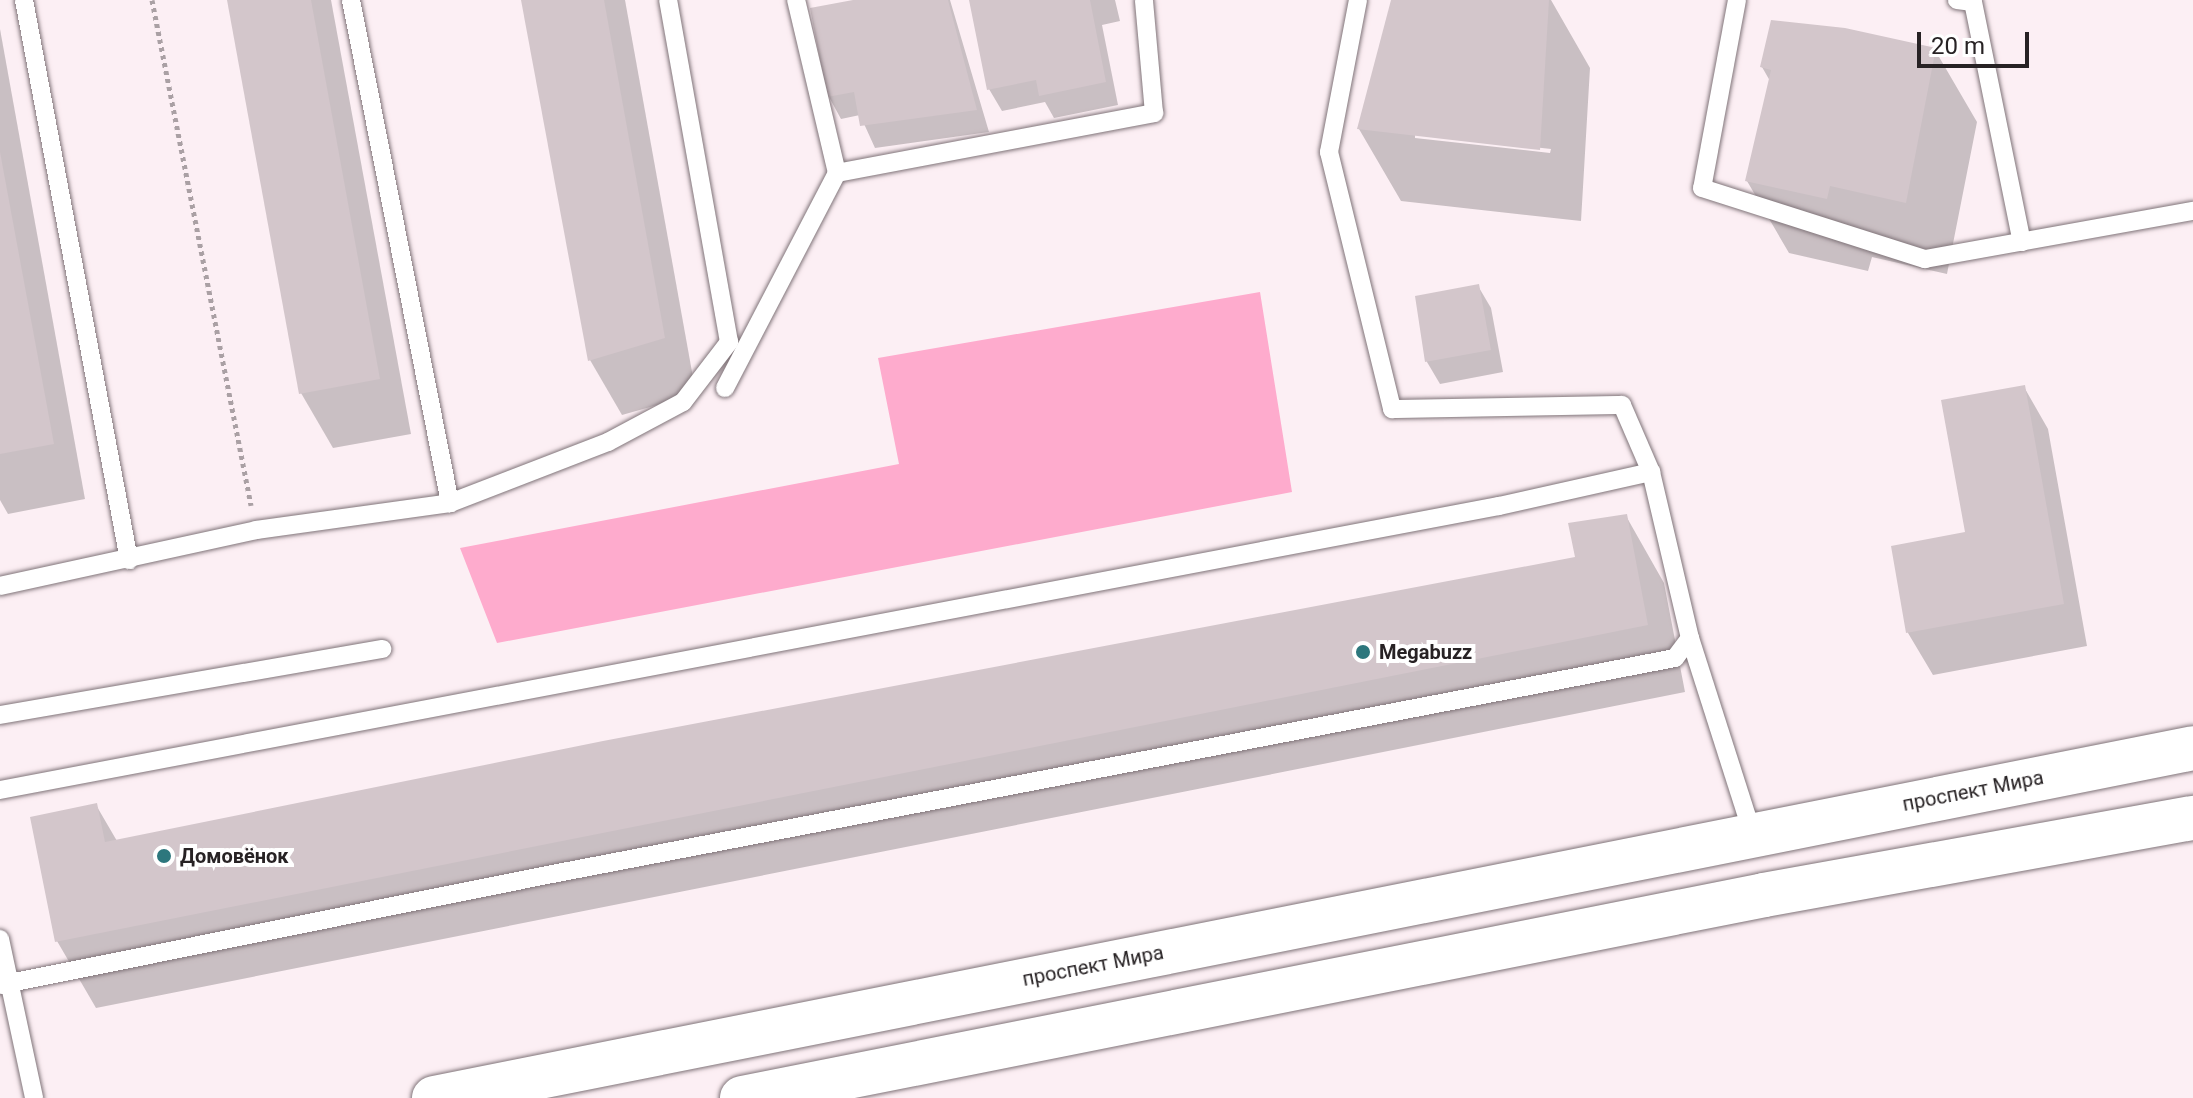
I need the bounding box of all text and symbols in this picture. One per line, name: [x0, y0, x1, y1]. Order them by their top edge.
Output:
scale bar: [1921, 16, 2033, 66]
text: 20 m: [1931, 32, 1985, 60]
place label: Megabuzz: [1379, 640, 1472, 664]
marker: Megabuzz: [1354, 643, 1372, 661]
street label: проспект Мира: [1900, 766, 2046, 816]
place label: Домовёнок: [180, 844, 289, 868]
marker: Домовёнок: [155, 847, 173, 865]
street label: проспект Мира: [1020, 941, 1166, 991]

